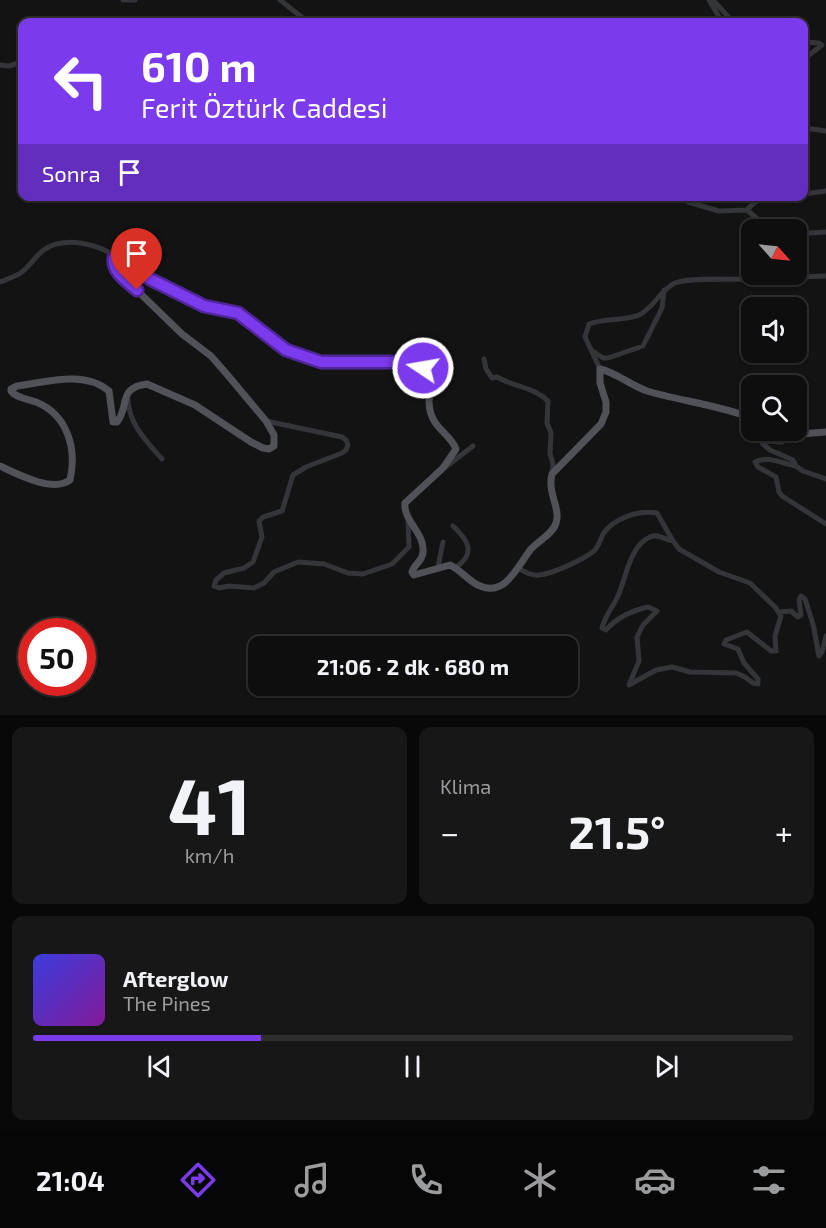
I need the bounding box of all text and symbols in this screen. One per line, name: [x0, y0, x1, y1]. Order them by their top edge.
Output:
text: 610 m: [141, 40, 257, 90]
icon: left: [42, 42, 120, 120]
text: Ferit Öztürk Caddesi: [141, 91, 387, 123]
icon: arrive: [113, 156, 146, 189]
text: Sonra: [42, 160, 101, 186]
north arrow: [741, 219, 807, 285]
map controls: [741, 219, 807, 441]
pin: [111, 228, 162, 290]
icon: arrive: [120, 237, 153, 270]
button: sound: [741, 297, 807, 363]
position arrow: [391, 336, 455, 400]
button: search: [741, 375, 807, 441]
speed limit sign: 50: [18, 618, 96, 696]
text: 21:06 · 2 dk · 680 m: [317, 653, 509, 679]
text: 41: [168, 757, 251, 851]
text: Klima: [440, 774, 491, 798]
text: 21.5°: [569, 804, 666, 858]
text: −: [440, 812, 459, 852]
text: +: [775, 812, 793, 852]
text: km/h: [185, 843, 234, 867]
text: Afterglow: [123, 965, 228, 991]
text: The Pines: [123, 991, 211, 1015]
icon: previous: [143, 1050, 176, 1083]
icon: pause: [396, 1050, 429, 1083]
icon: next: [650, 1050, 683, 1083]
icon: directions: [177, 1159, 219, 1201]
icon: music: [291, 1159, 333, 1201]
icon: phone: [405, 1159, 447, 1201]
icon: climate: [519, 1159, 561, 1201]
icon: car: [634, 1159, 676, 1201]
icon: filters: [748, 1159, 790, 1201]
text: 21:04: [36, 1164, 105, 1196]

